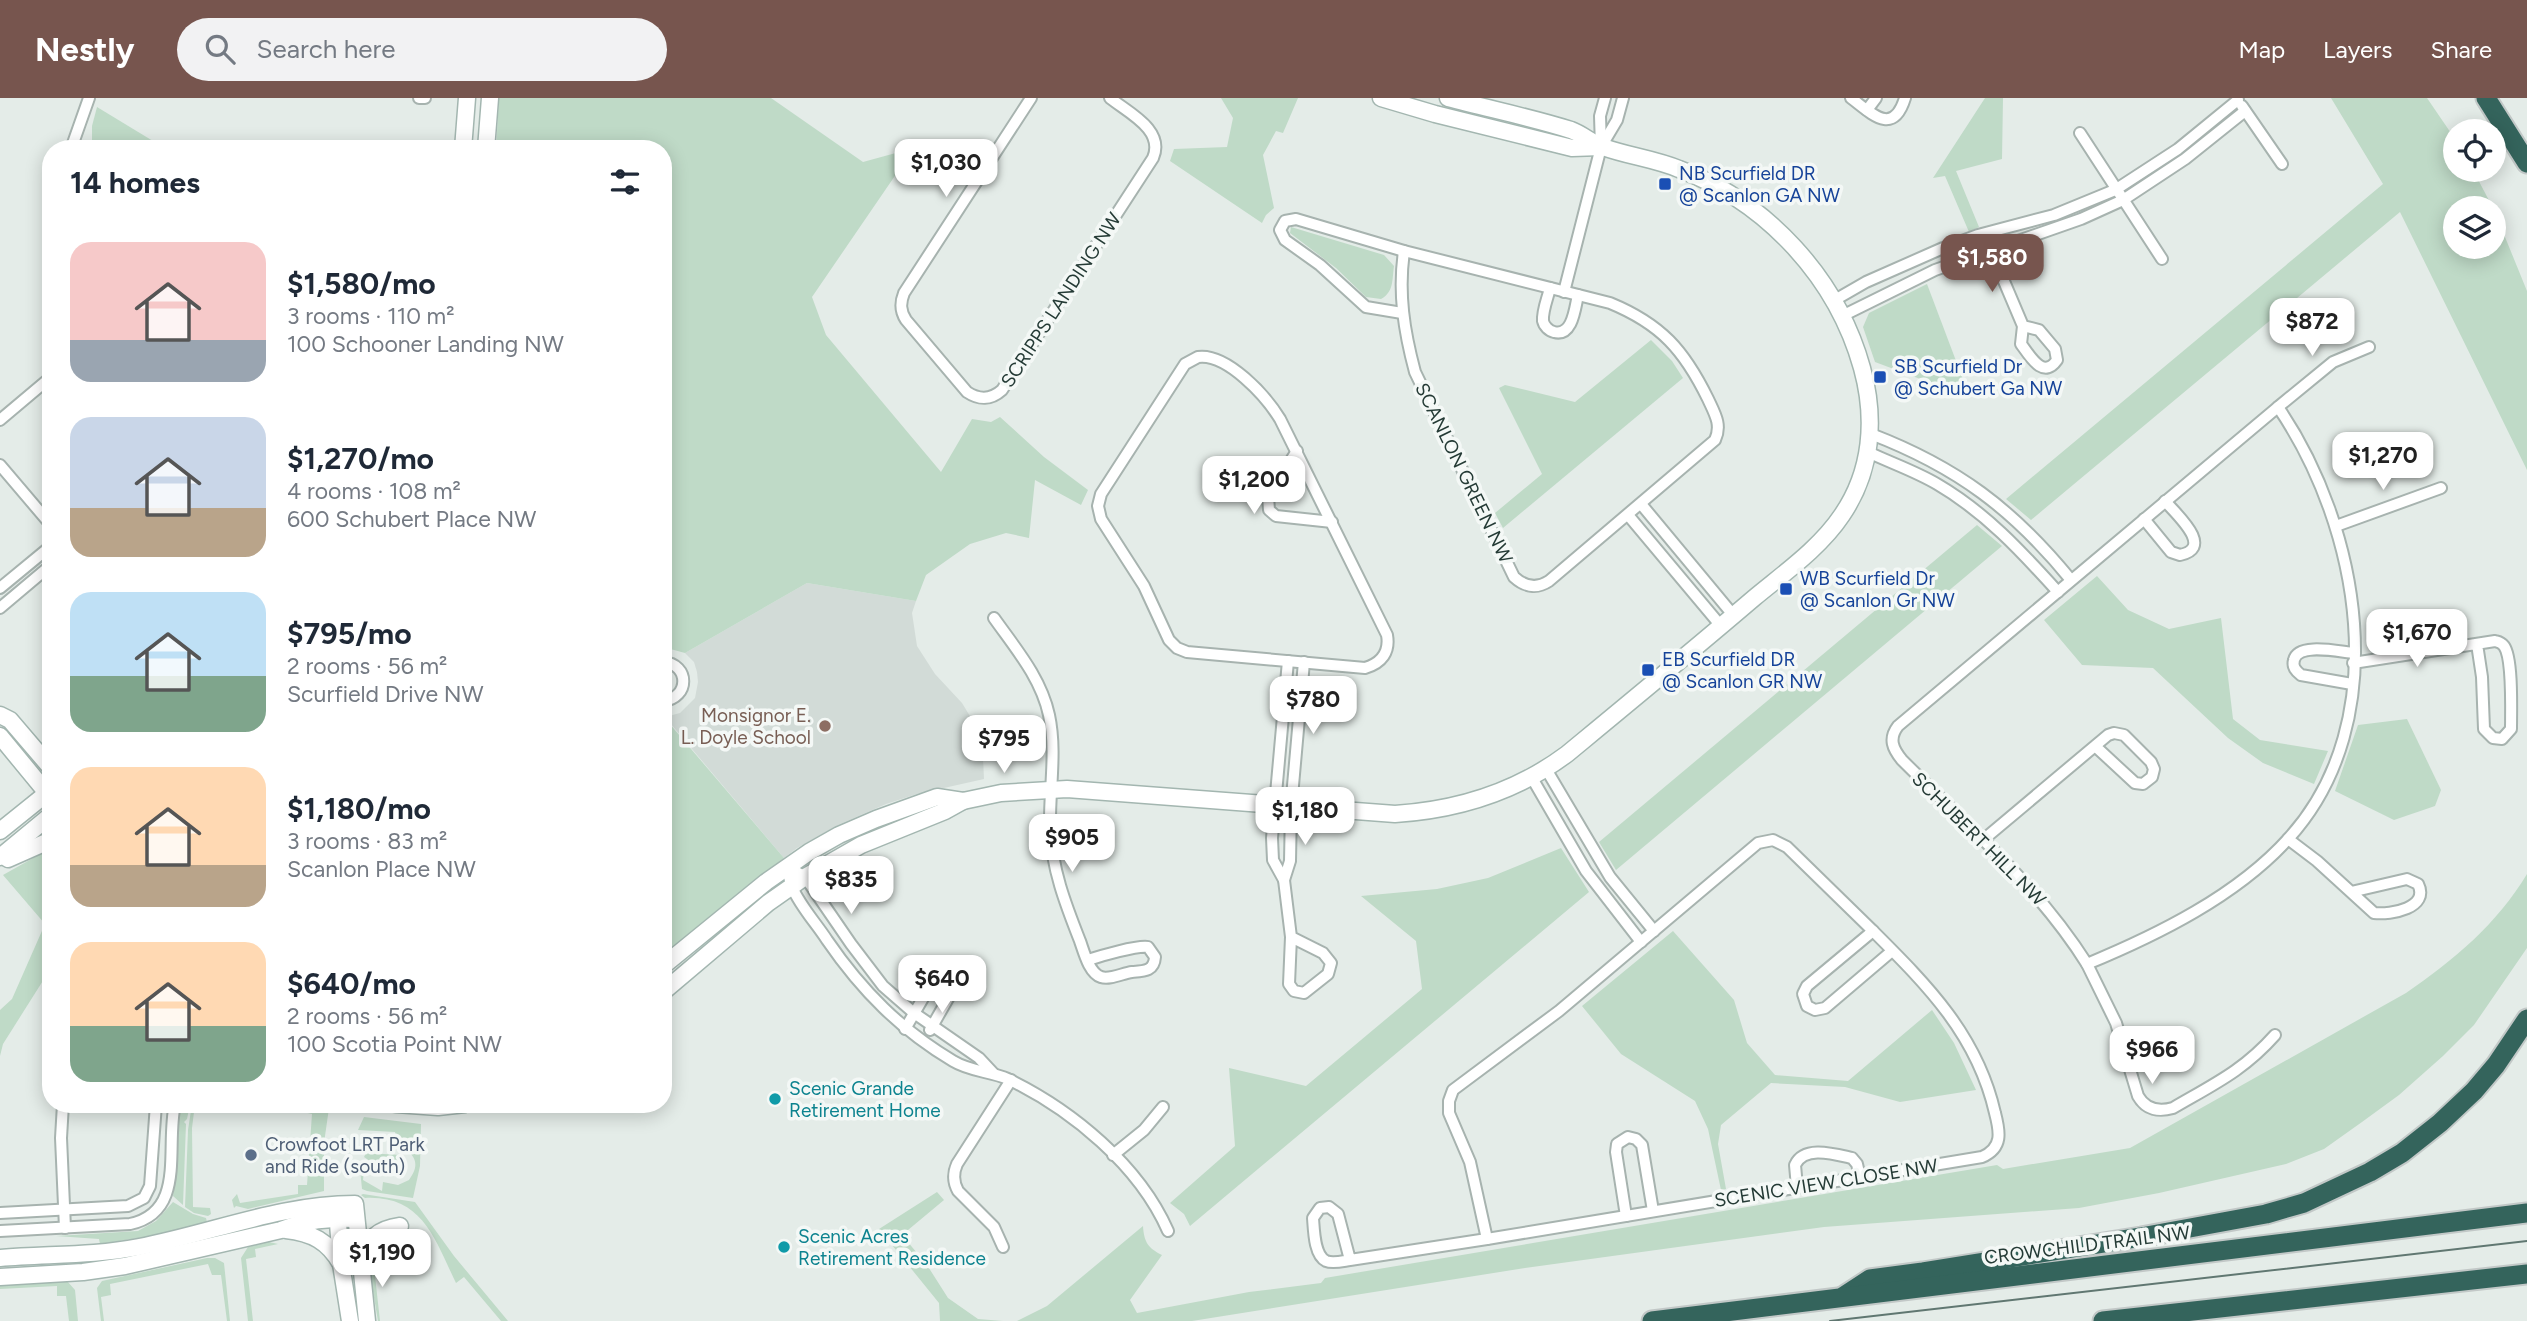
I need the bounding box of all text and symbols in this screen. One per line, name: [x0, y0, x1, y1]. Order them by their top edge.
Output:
search box: [177, 18, 667, 81]
text: Nestly: [35, 30, 135, 69]
icon: search: [201, 30, 239, 68]
text: Search here: [257, 33, 395, 65]
text: Map: [2238, 35, 2285, 64]
text: Layers: [2323, 35, 2392, 64]
text: Share: [2430, 35, 2492, 64]
map controls: [2443, 119, 2506, 259]
button: locate: [2443, 119, 2506, 182]
pin: $1,030: [889, 140, 1003, 199]
text: $1,030: [911, 148, 981, 176]
place label: NB Scurfield DR @ Scanlon GA NW: [1679, 162, 1841, 207]
icon: filters: [606, 163, 644, 201]
text: 14 homes: [70, 164, 200, 201]
marker: NB Scurfield DR @ Scanlon GA NW: [1657, 176, 1673, 192]
button: layers: [2443, 196, 2506, 259]
street label: SCRIPPS LANDING NW: [996, 208, 1126, 391]
pin: $1,580: [1935, 234, 2049, 294]
text: $1,580: [1957, 243, 2027, 271]
text: $1,580/mo: [287, 265, 436, 302]
icon: home: [126, 270, 210, 354]
pin: $872: [2271, 299, 2353, 358]
text: 3 rooms · 110 m²: [287, 302, 454, 330]
text: $872: [2286, 307, 2338, 335]
text: 100 Schooner Landing NW: [287, 330, 564, 358]
place label: SB Scurfield Dr @ Schubert Ga NW: [1894, 355, 2063, 400]
marker: SB Scurfield Dr @ Schubert Ga NW: [1872, 369, 1888, 385]
street label: SCANLON GREEN NW: [1410, 379, 1518, 568]
pin: $1,270: [2326, 432, 2440, 492]
text: $1,270/mo: [287, 440, 434, 477]
text: $1,270: [2348, 441, 2418, 469]
icon: home: [126, 445, 210, 529]
pin: $1,200: [1197, 456, 1311, 516]
text: $1,200: [1218, 465, 1290, 493]
text: 4 rooms · 108 m²: [287, 477, 461, 505]
text: 600 Schubert Place NW: [287, 505, 536, 533]
place label: WB Scurfield Dr @ Scanlon Gr NW: [1800, 567, 1955, 612]
marker: WB Scurfield Dr @ Scanlon Gr NW: [1778, 581, 1794, 597]
pin: $1,670: [2360, 610, 2474, 669]
text: $795/mo: [287, 615, 412, 652]
text: $1,670: [2382, 618, 2452, 646]
icon: home: [126, 620, 210, 704]
place label: EB Scurfield DR @ Scanlon GR NW: [1662, 648, 1823, 693]
text: 2 rooms · 56 m²: [287, 652, 447, 680]
marker: EB Scurfield DR @ Scanlon GR NW: [1640, 662, 1656, 678]
pin: $780: [1272, 676, 1354, 736]
text: Scurfield Drive NW: [287, 680, 484, 708]
text: $780: [1286, 685, 1340, 713]
place label: Monsignor E. L. Doyle School: [681, 704, 811, 749]
pin: $795: [963, 716, 1045, 775]
marker: Monsignor E. L. Doyle School: [817, 718, 833, 734]
text: $795: [978, 724, 1030, 752]
street label: SCHUBERT HILL NW: [1907, 767, 2051, 911]
pin: $1,180: [1248, 788, 1362, 847]
text: $1,180/mo: [287, 790, 431, 827]
icon: home: [126, 795, 210, 879]
text: $1,180: [1271, 796, 1339, 824]
pin: $905: [1031, 814, 1113, 874]
text: $905: [1045, 823, 1099, 851]
text: 3 rooms · 83 m²: [287, 827, 447, 855]
text: Scanlon Place NW: [287, 855, 476, 883]
pin: $835: [810, 856, 892, 916]
text: $835: [825, 865, 877, 893]
pin: $640: [901, 956, 983, 1015]
text: $640: [914, 964, 970, 992]
text: $640/mo: [287, 965, 416, 1002]
icon: home: [126, 970, 210, 1054]
text: 2 rooms · 56 m²: [287, 1002, 447, 1030]
pin: $966: [2111, 1026, 2193, 1086]
text: 100 Scotia Point NW: [287, 1030, 502, 1058]
text: $966: [2126, 1035, 2178, 1063]
place label: Scenic Grande Retirement Home: [789, 1077, 941, 1122]
marker: Scenic Grande Retirement Home: [767, 1091, 783, 1107]
place label: Crowfoot LRT Park and Ride (south): [265, 1133, 425, 1178]
marker: Crowfoot LRT Park and Ride (south): [243, 1147, 259, 1163]
street label: SCENIC VIEW CLOSE NW: [1713, 1154, 1940, 1212]
street label: CROWCHILD TRAIL NW: [1983, 1221, 2192, 1269]
place label: Scenic Acres Retirement Residence: [798, 1225, 986, 1270]
pin: $1,190: [325, 1230, 439, 1289]
text: $1,190: [349, 1238, 415, 1266]
marker: Scenic Acres Retirement Residence: [776, 1239, 792, 1255]

